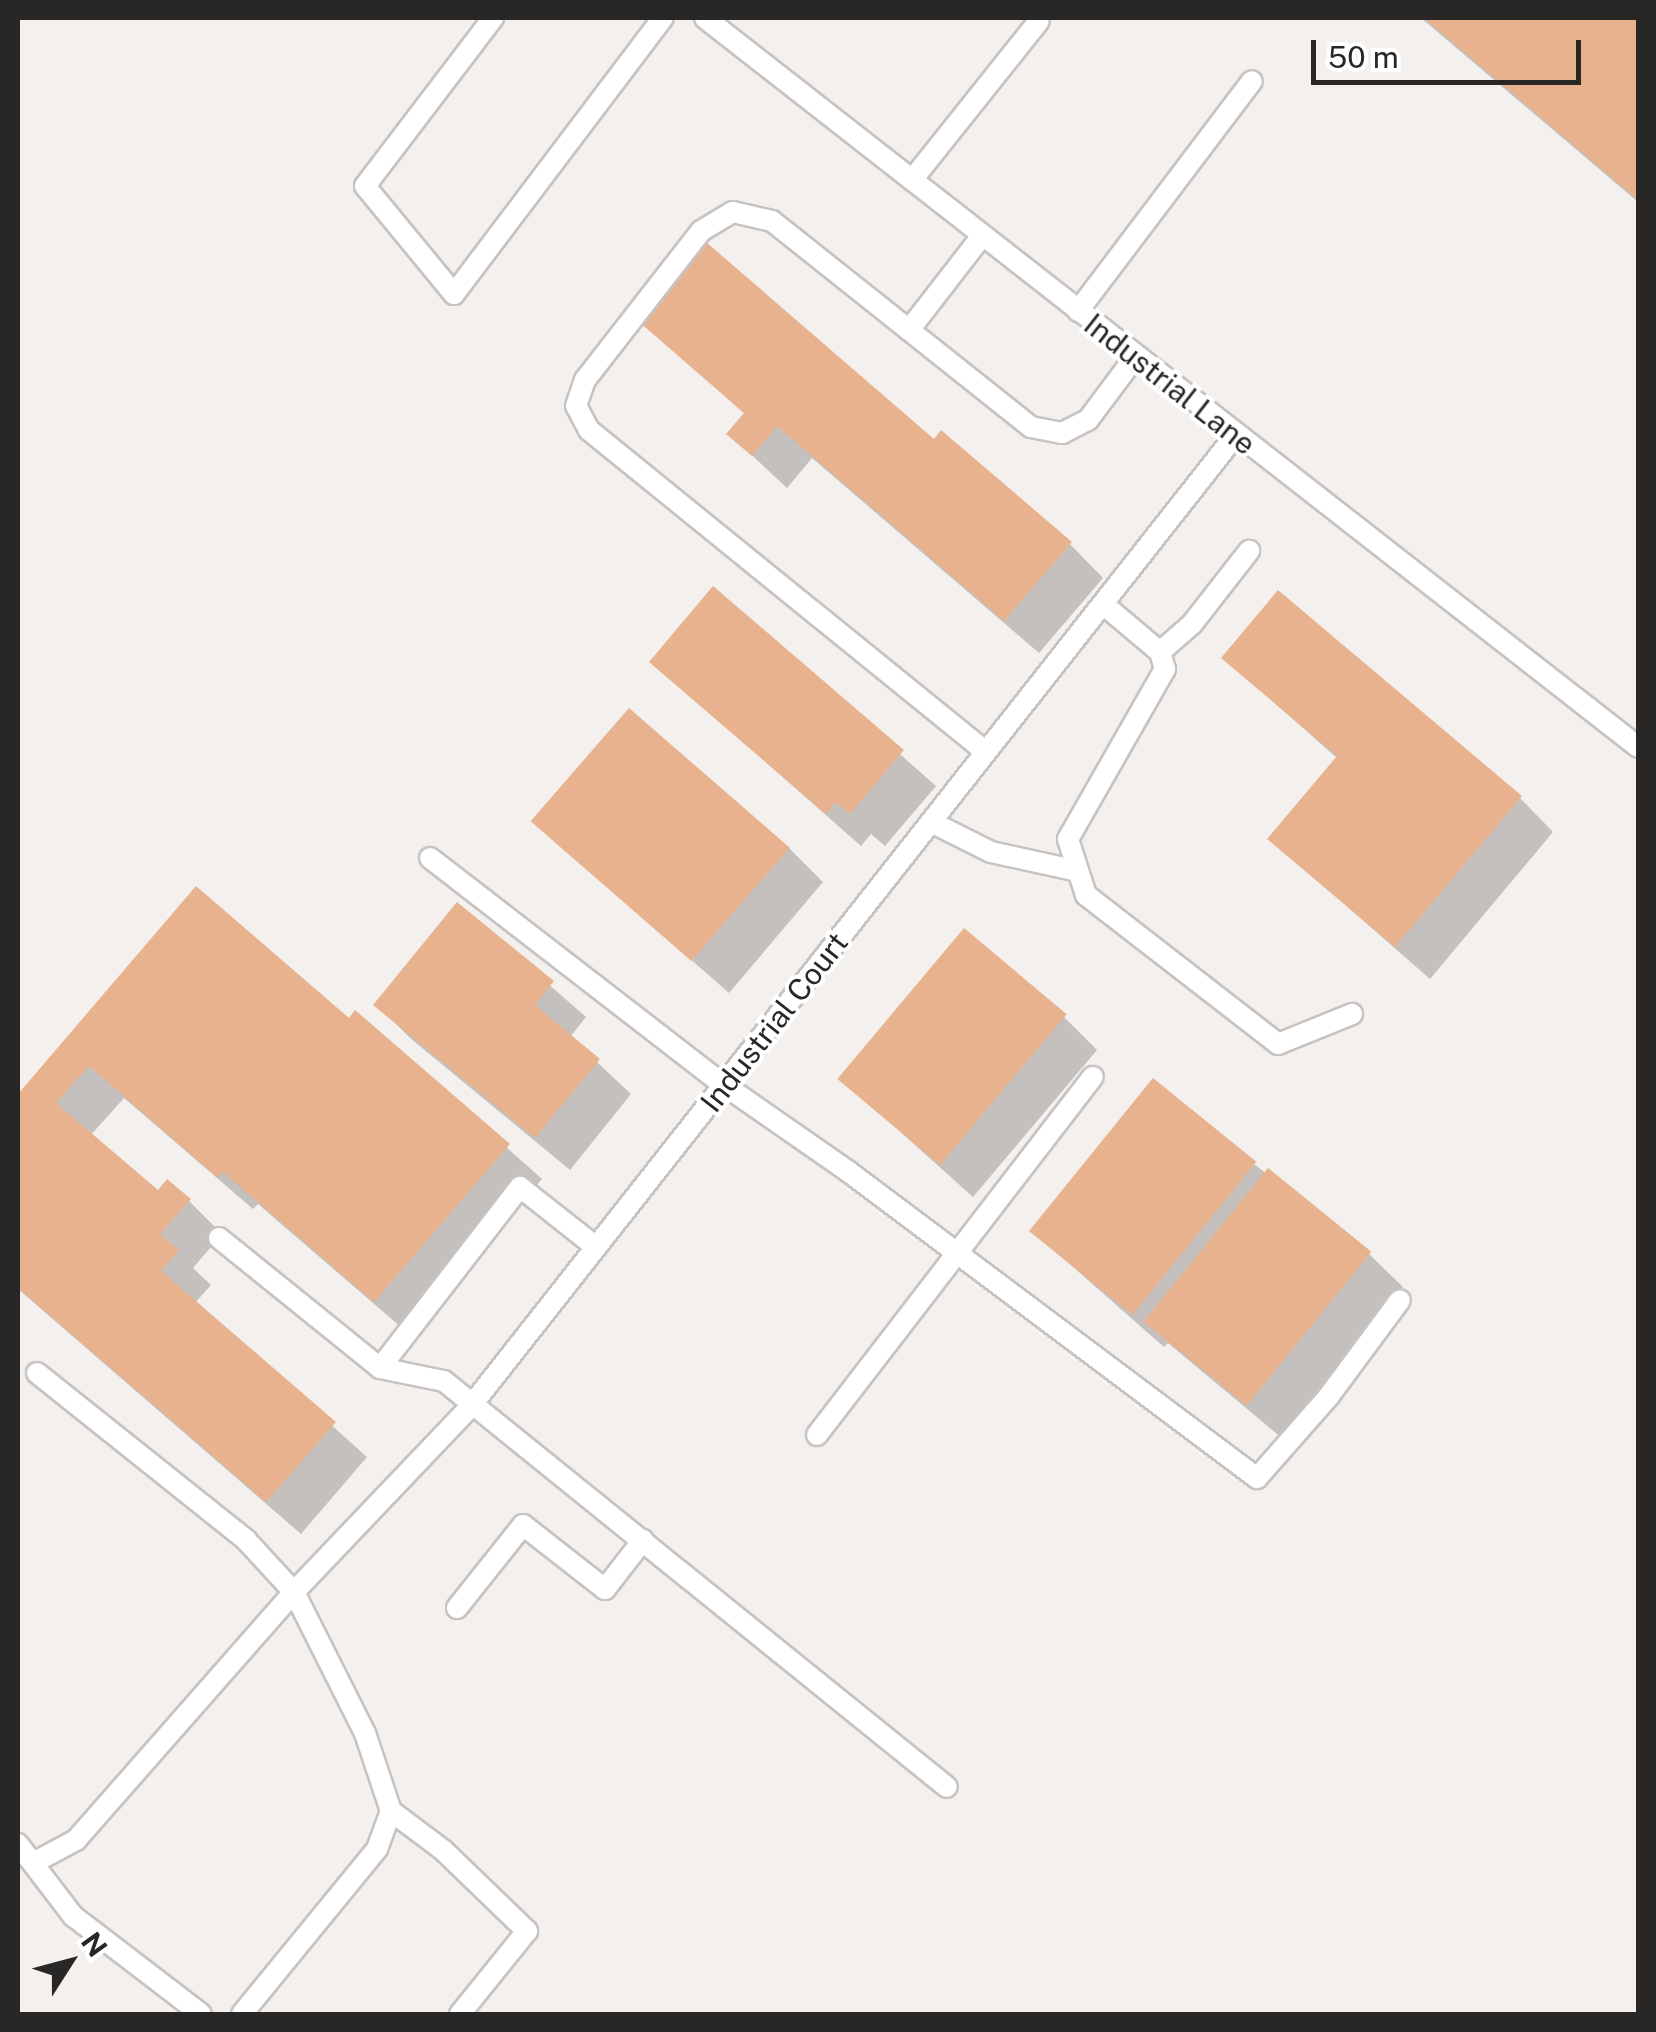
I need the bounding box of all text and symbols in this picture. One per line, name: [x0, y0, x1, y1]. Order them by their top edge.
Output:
scale bar: [1316, 20, 1586, 82]
text: 50 m: [1328, 39, 1399, 75]
street label: Industrial Lane: [1077, 306, 1263, 462]
street label: Industrial Court: [693, 925, 855, 1119]
north arrow: [20, 1912, 120, 2012]
text: N: [75, 1926, 114, 1963]

